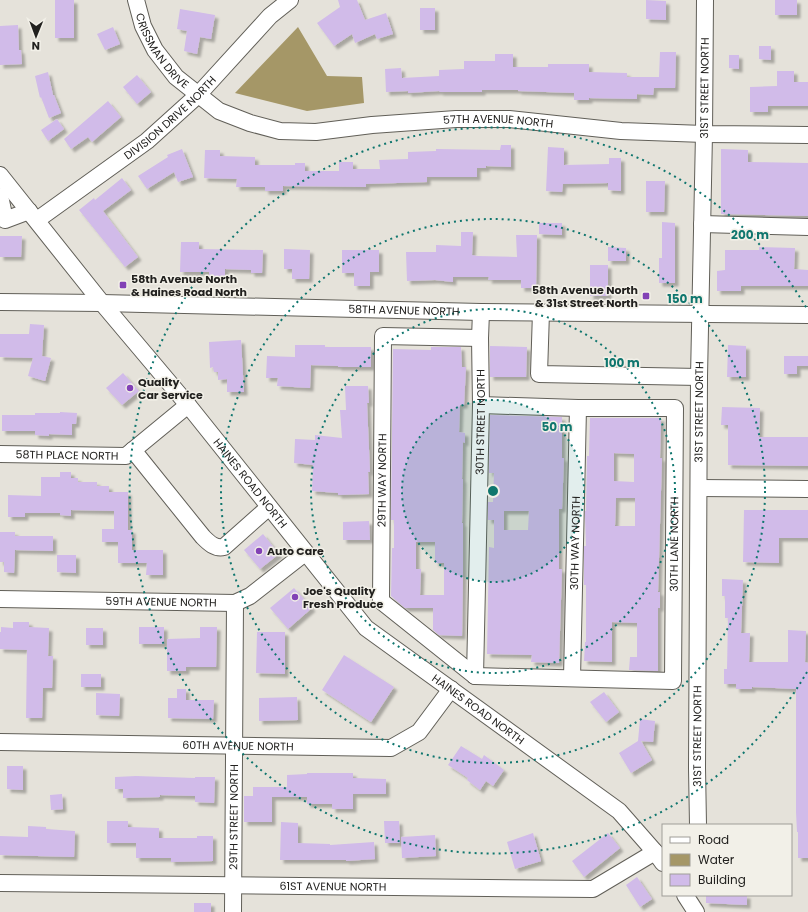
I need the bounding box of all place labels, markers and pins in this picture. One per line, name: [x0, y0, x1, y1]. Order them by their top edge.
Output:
place label: 58th Avenue North & Haines Road North: [131, 271, 247, 300]
marker: 58th Avenue North & Haines Road North: [118, 280, 128, 290]
place label: 58th Avenue North & 31st Street North: [532, 282, 638, 311]
marker: 58th Avenue North & 31st Street North: [641, 291, 651, 301]
place label: Quality Car Service: [138, 374, 203, 403]
marker: Quality Car Service: [125, 383, 135, 393]
centre of rings: [486, 484, 500, 498]
place label: Auto Care: [267, 543, 324, 559]
marker: Auto Care: [254, 546, 264, 556]
place label: Joe's Quality Fresh Produce: [303, 583, 384, 612]
marker: Joe's Quality Fresh Produce: [290, 592, 300, 602]

